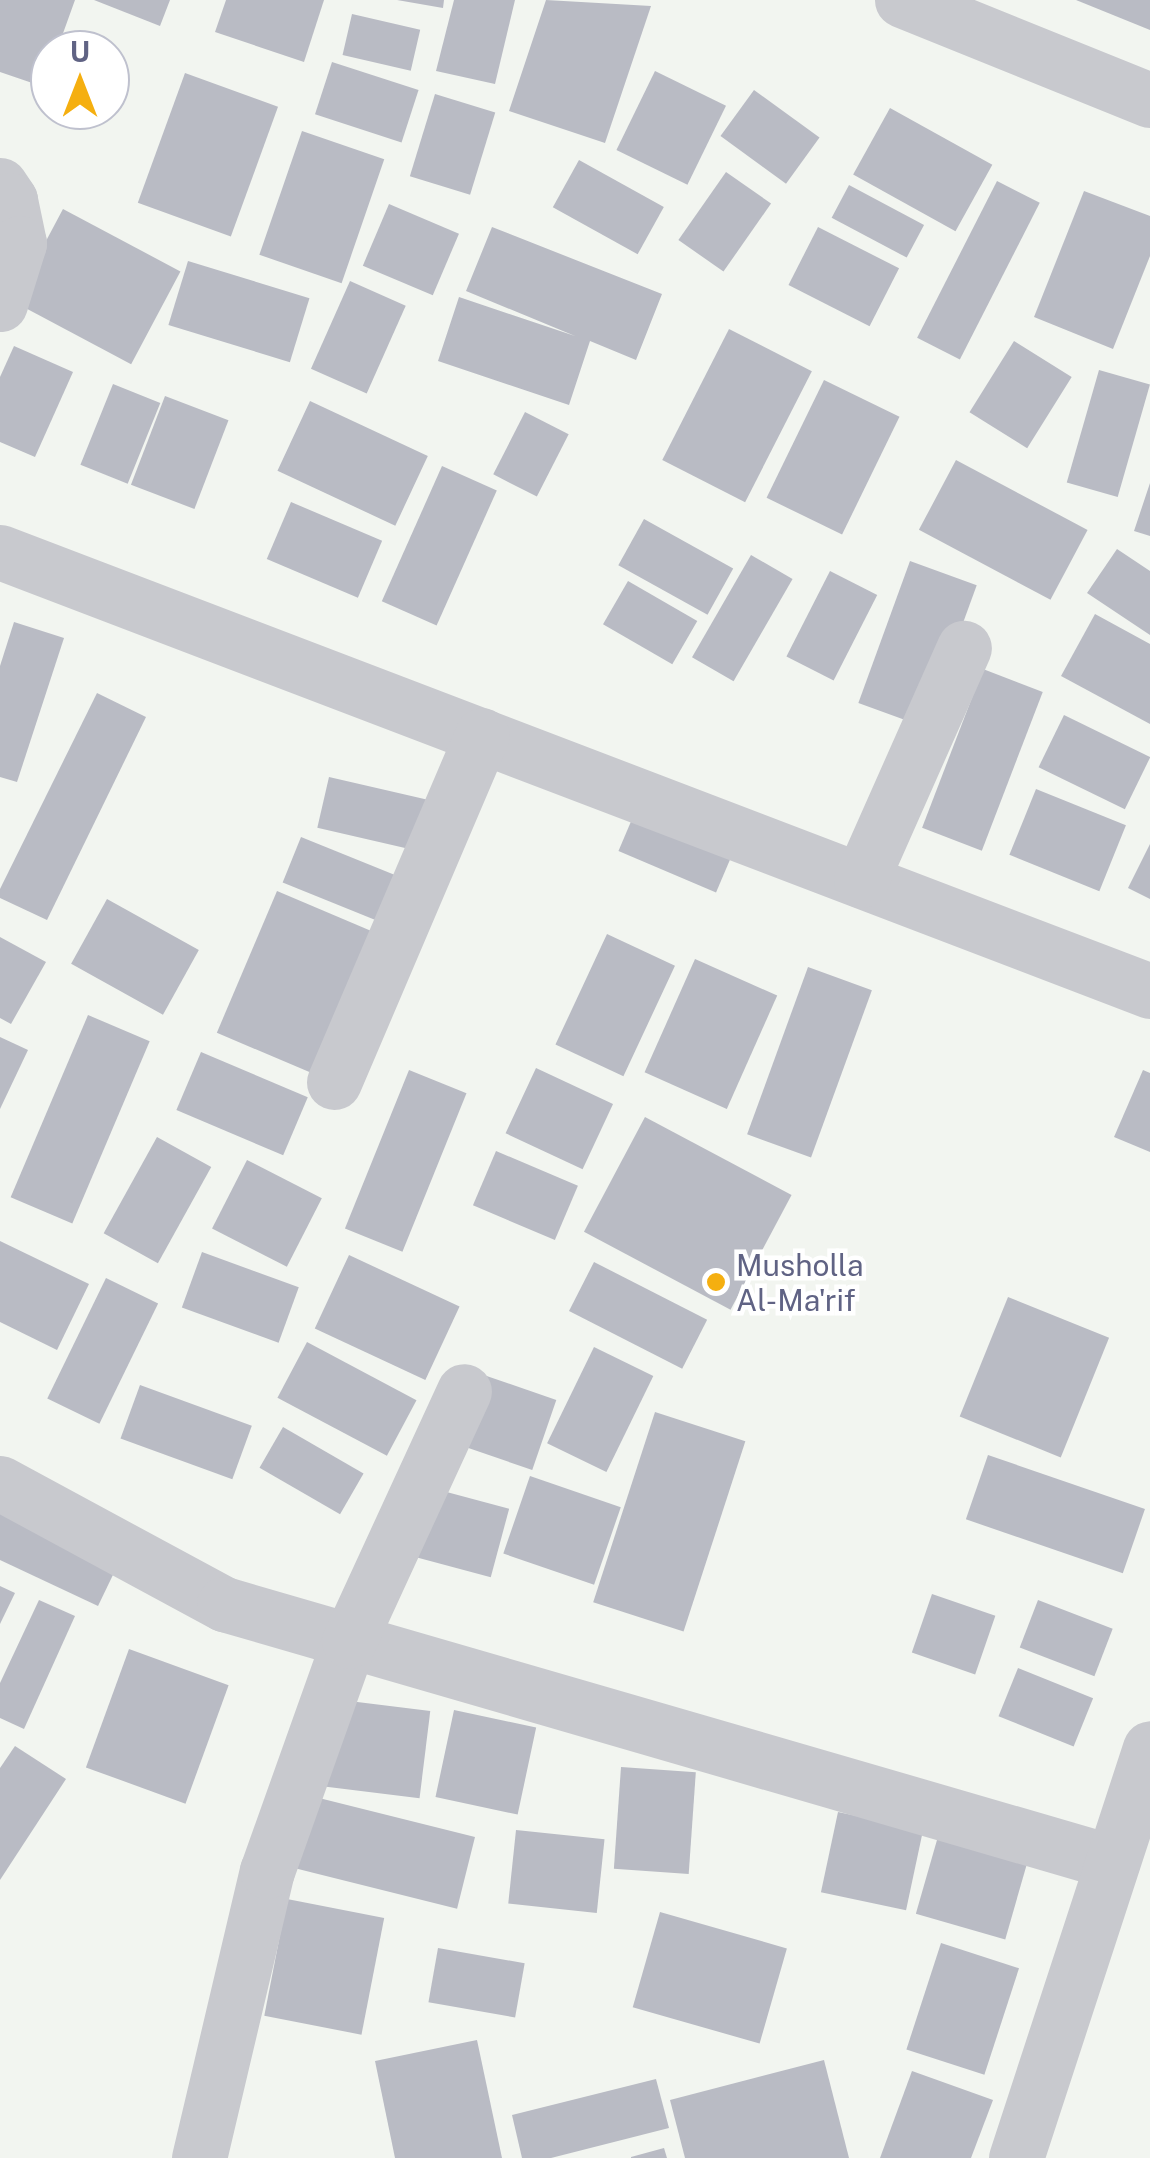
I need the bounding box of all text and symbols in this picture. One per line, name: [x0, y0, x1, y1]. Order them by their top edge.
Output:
north arrow: [30, 30, 130, 130]
text: U: [70, 35, 90, 68]
place label: Musholla Al-Ma'rif: [736, 1247, 864, 1318]
marker: Musholla Al-Ma'rif: [705, 1271, 727, 1293]

